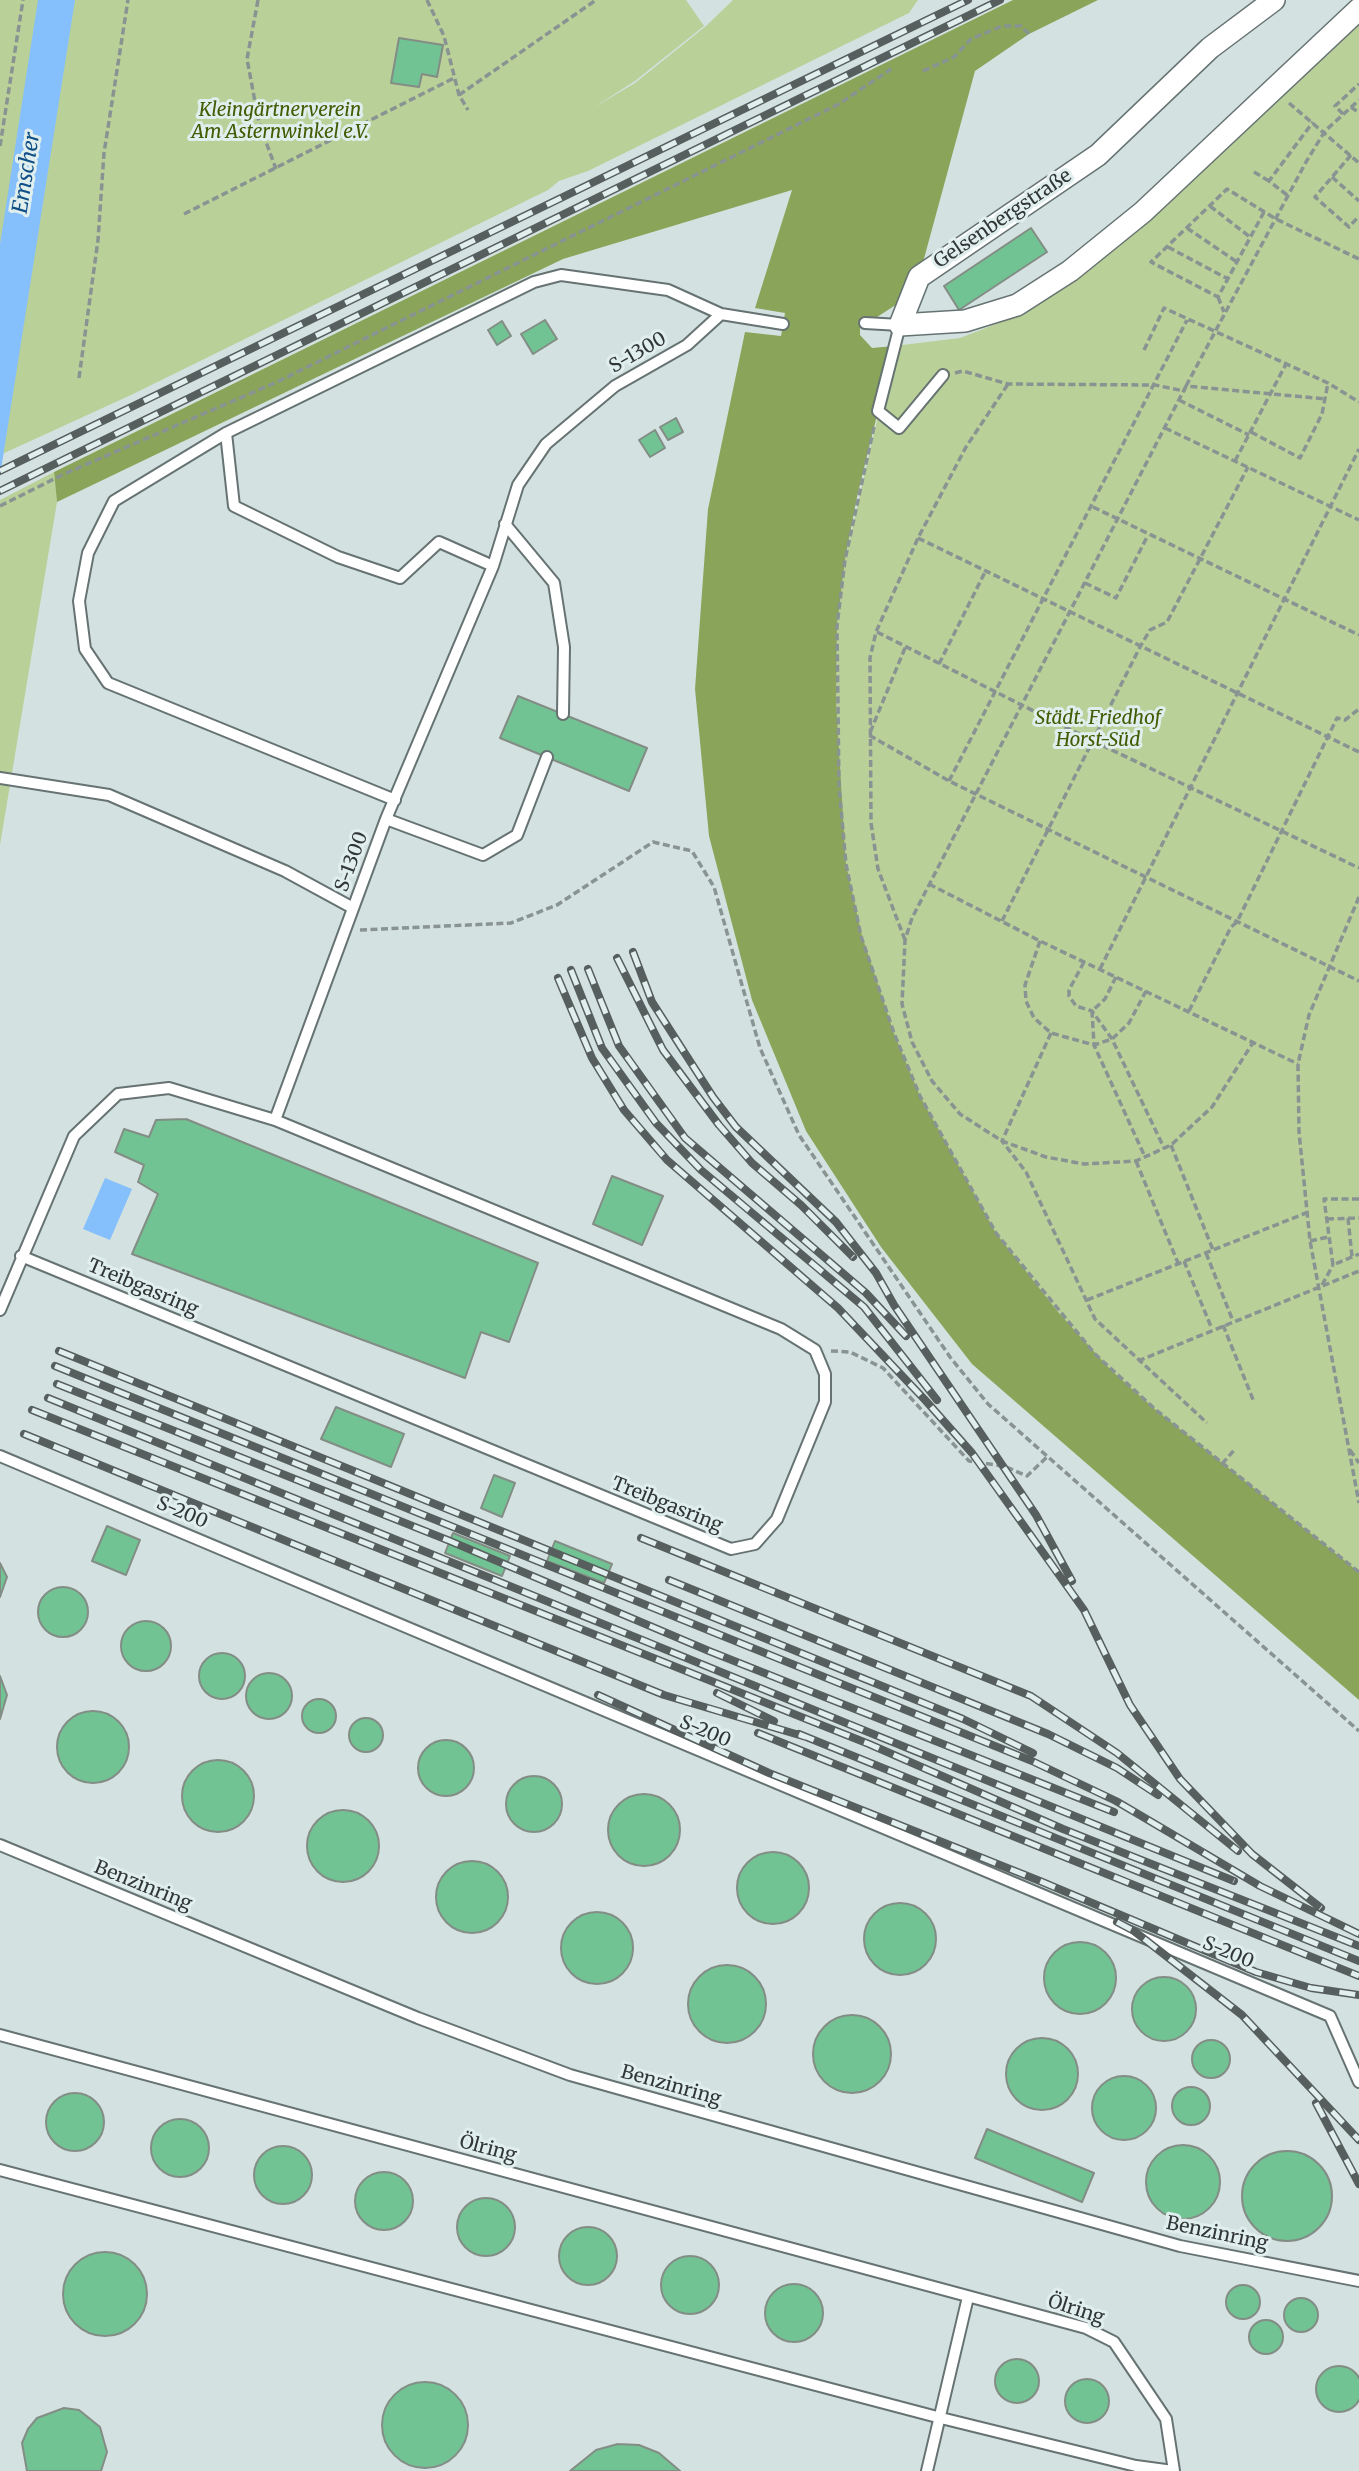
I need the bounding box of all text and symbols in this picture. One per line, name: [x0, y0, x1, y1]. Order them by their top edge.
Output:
park label: Kleingärtnerverein Am Asternwinkel e.V.: [191, 100, 369, 144]
water label: Emscher: [8, 131, 46, 215]
street label: Gelsenbergstraße: [930, 165, 1076, 273]
street label: S-1300: [605, 328, 671, 378]
park label: Städt. Friedhof Horst-Süd: [1035, 708, 1161, 752]
street label: S-1300: [331, 829, 373, 895]
street label: Treibgasring: [84, 1254, 202, 1322]
street label: Treibgasring: [608, 1472, 726, 1538]
street label: S-200: [153, 1492, 211, 1534]
street label: S-200: [676, 1711, 734, 1753]
street label: Benzinring: [91, 1856, 195, 1916]
street label: S-200: [1199, 1932, 1257, 1974]
street label: Benzinring: [618, 2061, 724, 2111]
street label: Ölring: [457, 2130, 519, 2168]
street label: Benzinring: [1164, 2212, 1270, 2256]
street label: Ölring: [1045, 2290, 1107, 2330]

